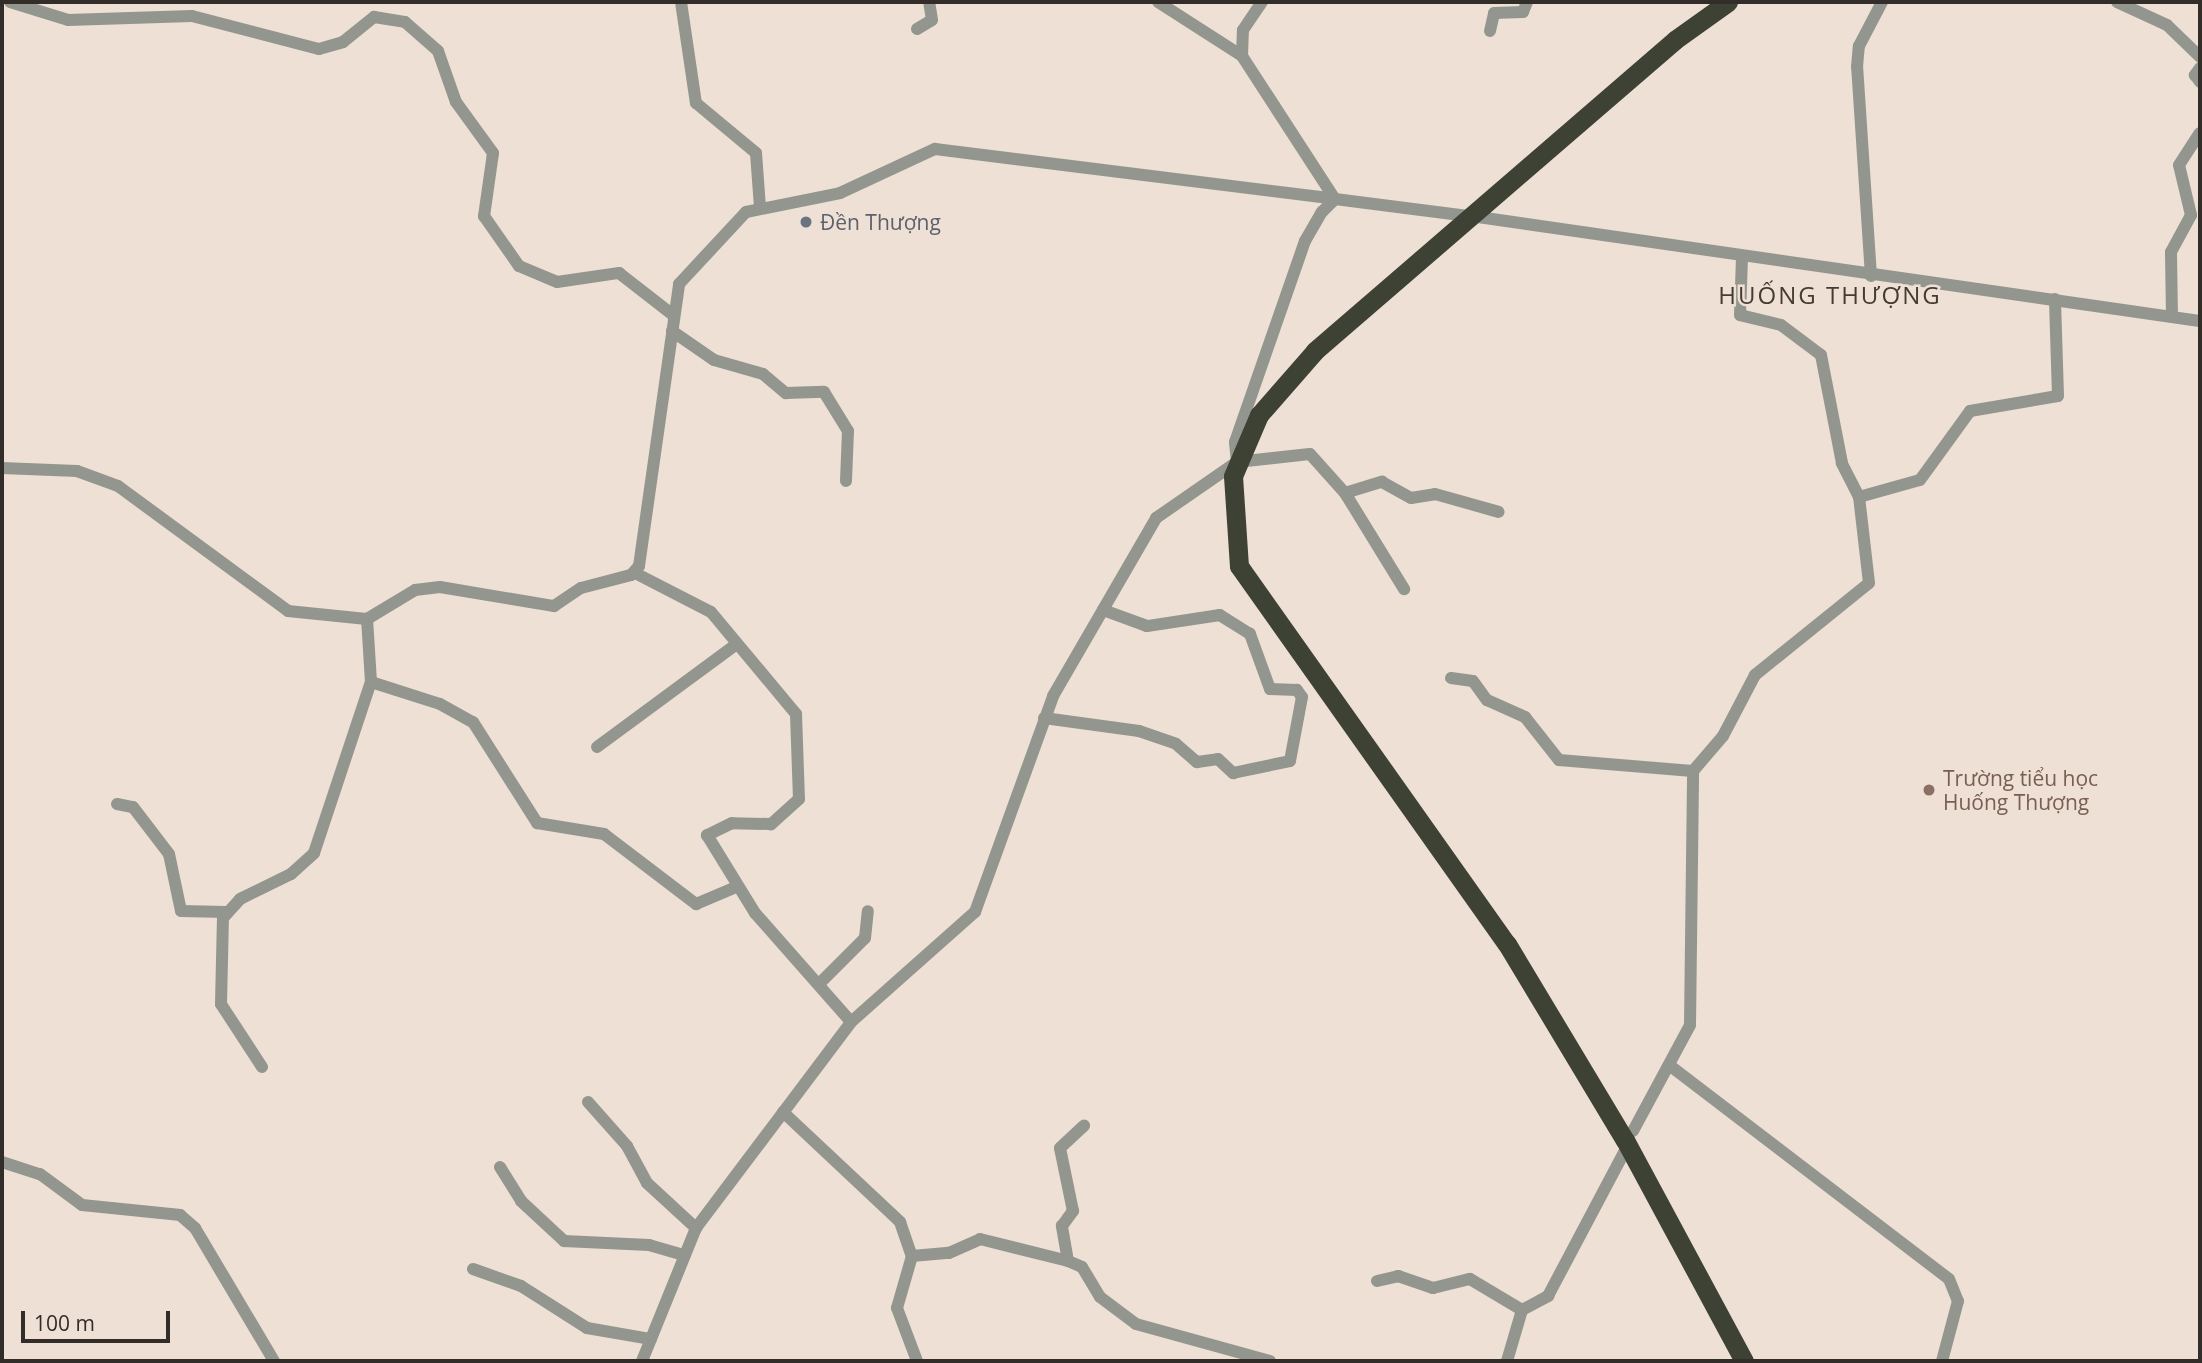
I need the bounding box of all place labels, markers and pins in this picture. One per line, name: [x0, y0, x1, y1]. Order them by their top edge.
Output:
place label: Đền Thượng: [820, 209, 941, 235]
marker: Đền Thượng: [798, 214, 814, 230]
place label: Trường tiểu học Huống Thượng: [1943, 765, 2098, 815]
marker: Trường tiểu học Huống Thượng: [1921, 782, 1937, 798]

